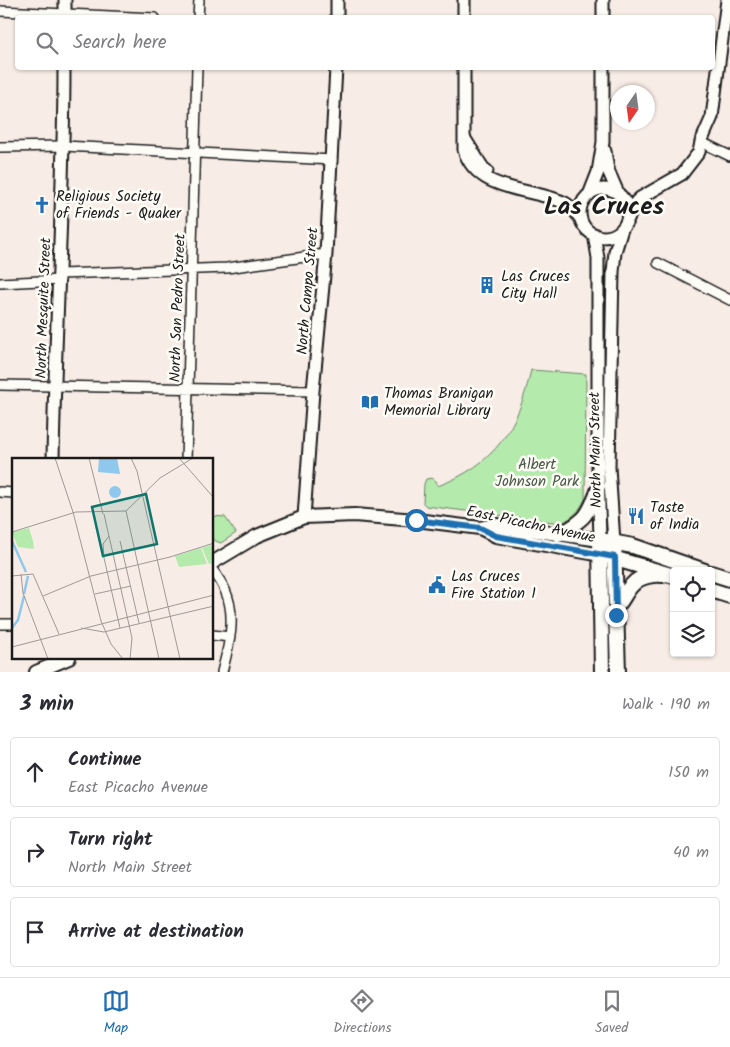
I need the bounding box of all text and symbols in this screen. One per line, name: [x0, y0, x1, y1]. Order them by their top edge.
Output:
search box: [15, 15, 715, 70]
text: Search here: [73, 28, 167, 58]
icon: search: [33, 29, 61, 57]
north arrow: [610, 85, 655, 130]
place label: Religious Society of Friends - Quaker: [56, 185, 182, 226]
district label: Las Cruces: [544, 187, 665, 227]
church icon: Religious Society of Friends - Quaker: [32, 195, 52, 215]
street label: North Campo Street: [290, 226, 326, 356]
street label: North San Pedro Street: [163, 233, 193, 383]
street label: North Mesquite Street: [30, 237, 58, 379]
place label: Las Cruces City Hall: [501, 265, 570, 306]
building icon: Las Cruces City Hall: [477, 275, 497, 295]
place label: Thomas Branigan Memorial Library: [384, 382, 494, 423]
street label: North Main Street: [583, 391, 609, 508]
library icon: Thomas Branigan Memorial Library: [360, 392, 380, 412]
park label: Albert Johnson Park: [495, 453, 580, 494]
inset map: [12, 458, 214, 660]
place label: Taste of India: [650, 496, 699, 537]
street label: East Picacho Avenue: [464, 500, 598, 550]
restaurant icon: Taste of India: [626, 506, 646, 526]
route start: [405, 509, 428, 532]
place label: Las Cruces Fire Station 1: [451, 565, 536, 606]
map controls: [670, 567, 715, 657]
button: locate: [670, 567, 715, 612]
public building icon: Las Cruces Fire Station 1: [427, 575, 447, 595]
route end: [605, 604, 628, 627]
button: layers: [670, 612, 715, 657]
text: 3 min: [20, 688, 74, 721]
text: Walk · 190 m: [622, 692, 710, 717]
text: Continue: [68, 745, 141, 775]
icon: ahead: [21, 758, 49, 786]
text: 150 m: [668, 760, 709, 785]
text: East Picacho Avenue: [68, 775, 208, 800]
text: Turn right: [68, 825, 153, 855]
icon: right: [21, 838, 49, 866]
text: 40 m: [673, 840, 709, 865]
text: North Main Street: [68, 855, 192, 880]
text: Arrive at destination: [68, 917, 244, 947]
icon: arrive: [21, 918, 49, 946]
tab: Map: [102, 987, 130, 1039]
tab: Directions: [333, 987, 391, 1039]
tab: Saved: [595, 987, 628, 1039]

